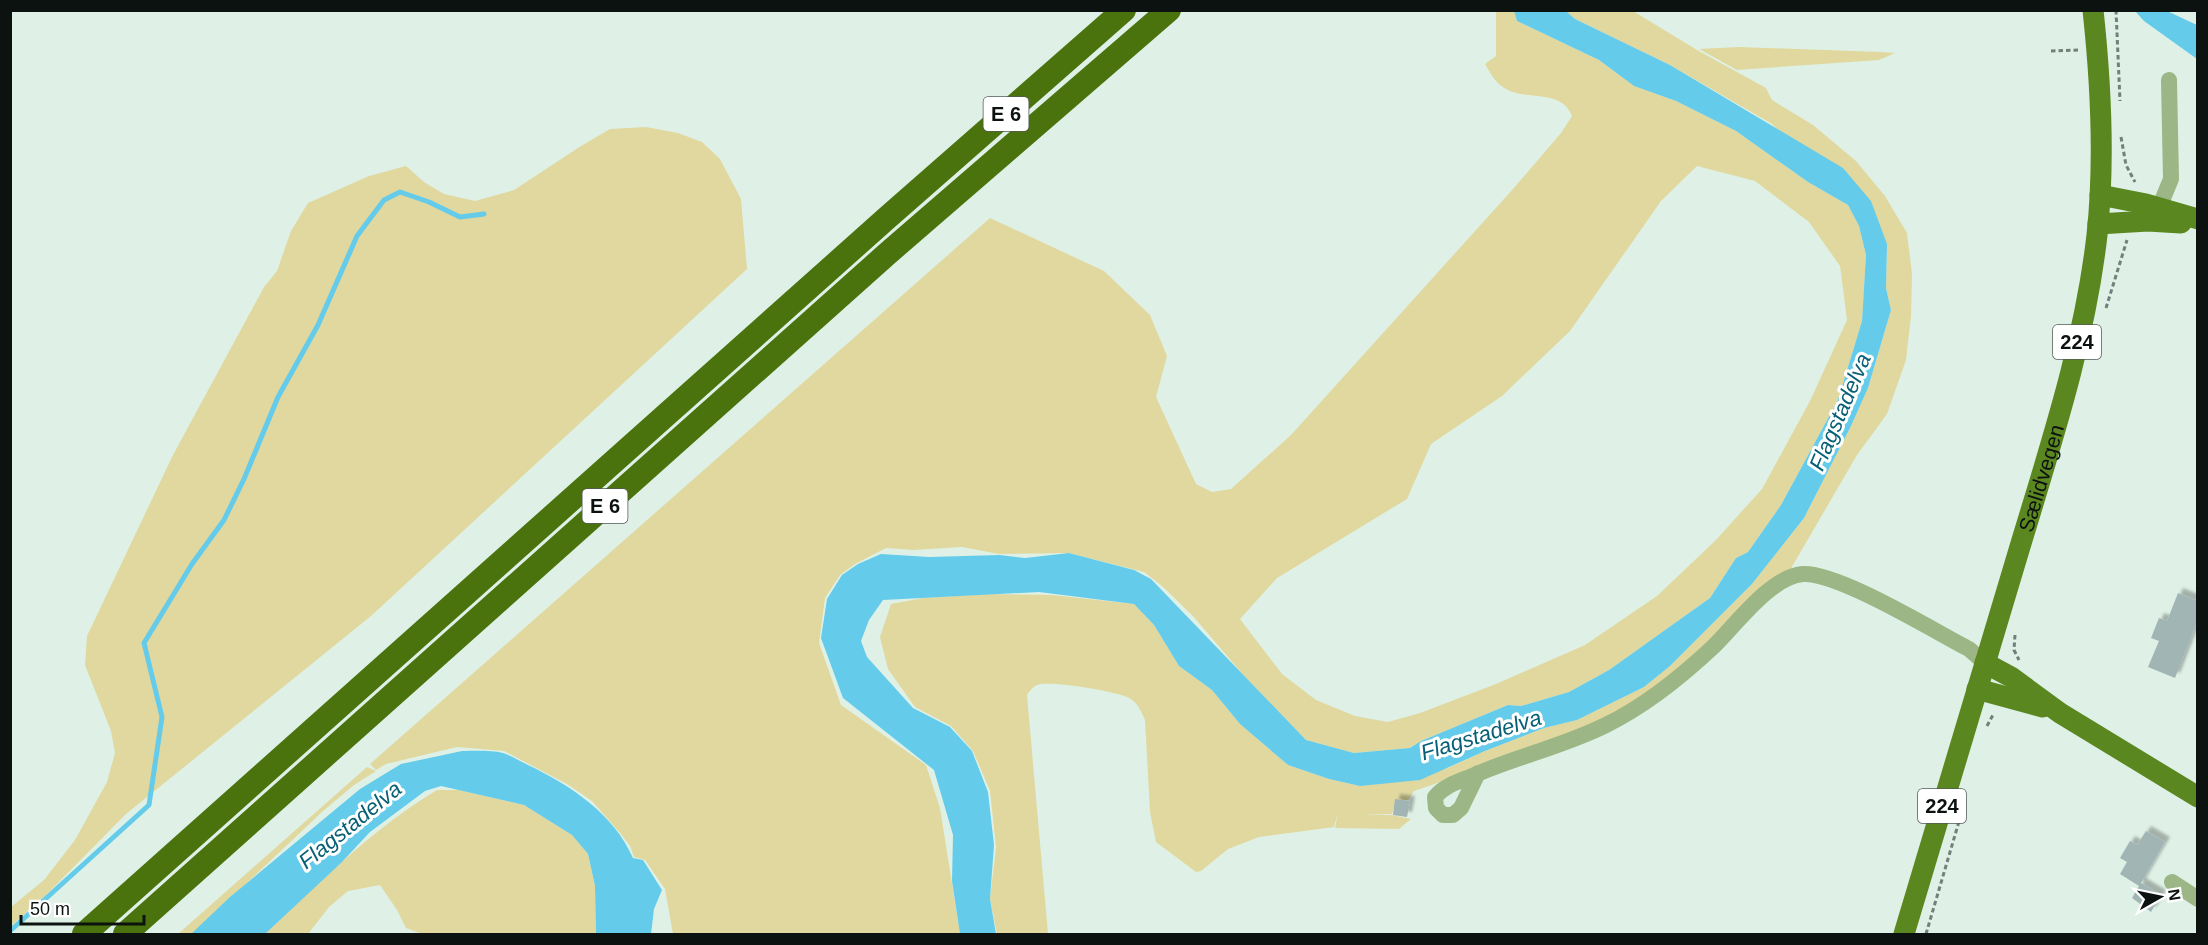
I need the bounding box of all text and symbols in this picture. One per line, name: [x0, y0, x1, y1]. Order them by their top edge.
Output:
road number: E 6: [984, 97, 1028, 131]
road number: 224: [2053, 325, 2101, 359]
water label: Flagstadelva: [1804, 350, 1876, 474]
street label: Sælidvegen: [2014, 422, 2068, 535]
road number: E 6: [582, 489, 628, 523]
water label: Flagstadelva: [1418, 705, 1544, 765]
water label: Flagstadelva: [294, 776, 406, 874]
road number: 224: [1918, 789, 1966, 823]
north arrow: [2130, 867, 2190, 927]
scale bar: [21, 888, 144, 926]
text: N: [2165, 888, 2184, 902]
text: 50 m: [30, 899, 70, 919]

